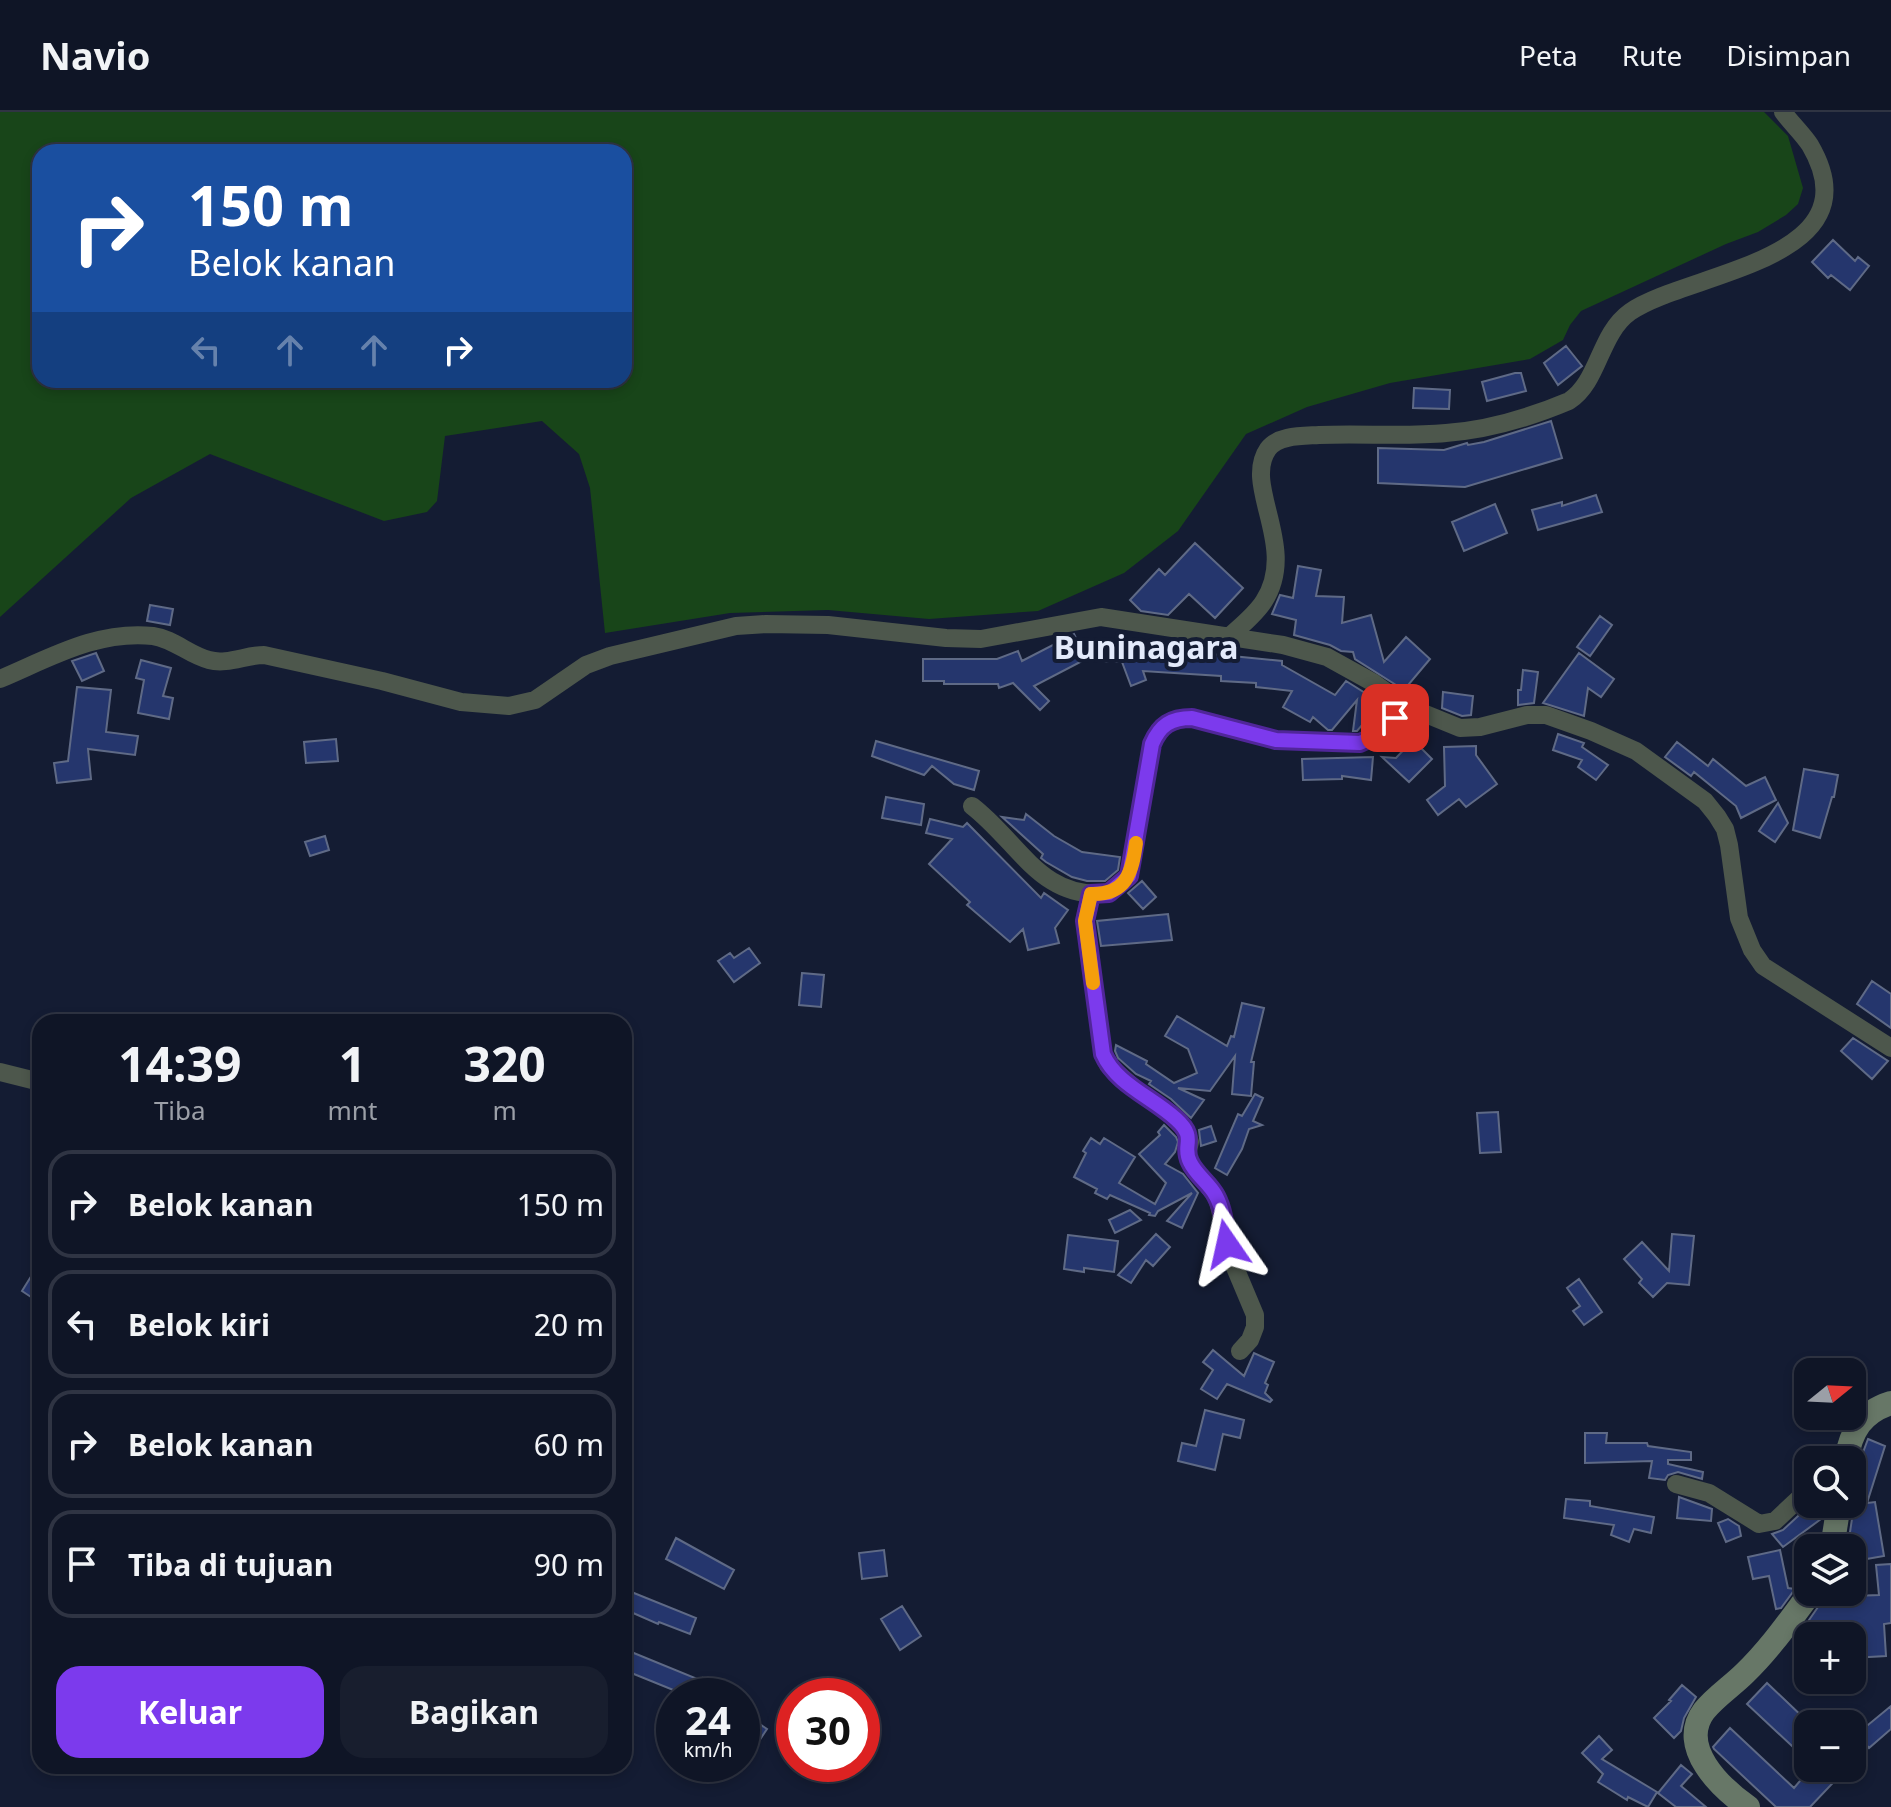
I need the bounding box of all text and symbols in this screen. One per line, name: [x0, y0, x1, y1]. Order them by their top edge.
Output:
text: Navio: [40, 29, 150, 81]
text: Peta: [1519, 36, 1578, 74]
text: Rute: [1622, 36, 1682, 74]
text: Disimpan: [1726, 36, 1851, 74]
text: 150 m: [188, 166, 353, 242]
icon: right: [56, 176, 160, 280]
text: Belok kanan: [188, 238, 395, 287]
icon: left: [184, 328, 228, 372]
icon: ahead: [268, 328, 312, 372]
icon: ahead: [352, 328, 396, 372]
icon: right: [436, 328, 480, 372]
district label: Buninagara: [1054, 625, 1238, 668]
pin: [1361, 684, 1429, 752]
icon: arrive: [1373, 696, 1417, 740]
text: 14:39: [118, 1031, 241, 1096]
text: 1: [339, 1031, 366, 1096]
text: 320: [463, 1031, 546, 1096]
text: Tiba: [154, 1092, 206, 1128]
text: mnt: [328, 1092, 377, 1128]
text: m: [492, 1092, 517, 1128]
icon: right: [60, 1182, 104, 1226]
text: Belok kanan: [128, 1184, 314, 1225]
text: 150 m: [517, 1184, 604, 1225]
position arrow: [1185, 1202, 1269, 1286]
icon: left: [60, 1302, 104, 1346]
text: Belok kiri: [128, 1304, 270, 1345]
text: 20 m: [534, 1304, 604, 1345]
north arrow: [1794, 1358, 1866, 1430]
map controls: [1794, 1358, 1866, 1782]
icon: right: [60, 1422, 104, 1466]
text: Belok kanan: [128, 1424, 314, 1465]
text: 60 m: [534, 1424, 604, 1465]
button: search: [1794, 1446, 1866, 1518]
button: layers: [1794, 1534, 1866, 1606]
icon: arrive: [60, 1542, 104, 1586]
text: Tiba di tujuan: [128, 1544, 333, 1585]
text: 90 m: [534, 1544, 604, 1585]
button: +: [1794, 1622, 1866, 1694]
button: Keluar: [56, 1666, 324, 1758]
button: Bagikan: [340, 1666, 608, 1758]
speed limit sign: 30: [776, 1678, 880, 1782]
text: 24: [685, 1692, 731, 1747]
button: −: [1794, 1710, 1866, 1782]
text: km/h: [683, 1736, 733, 1763]

